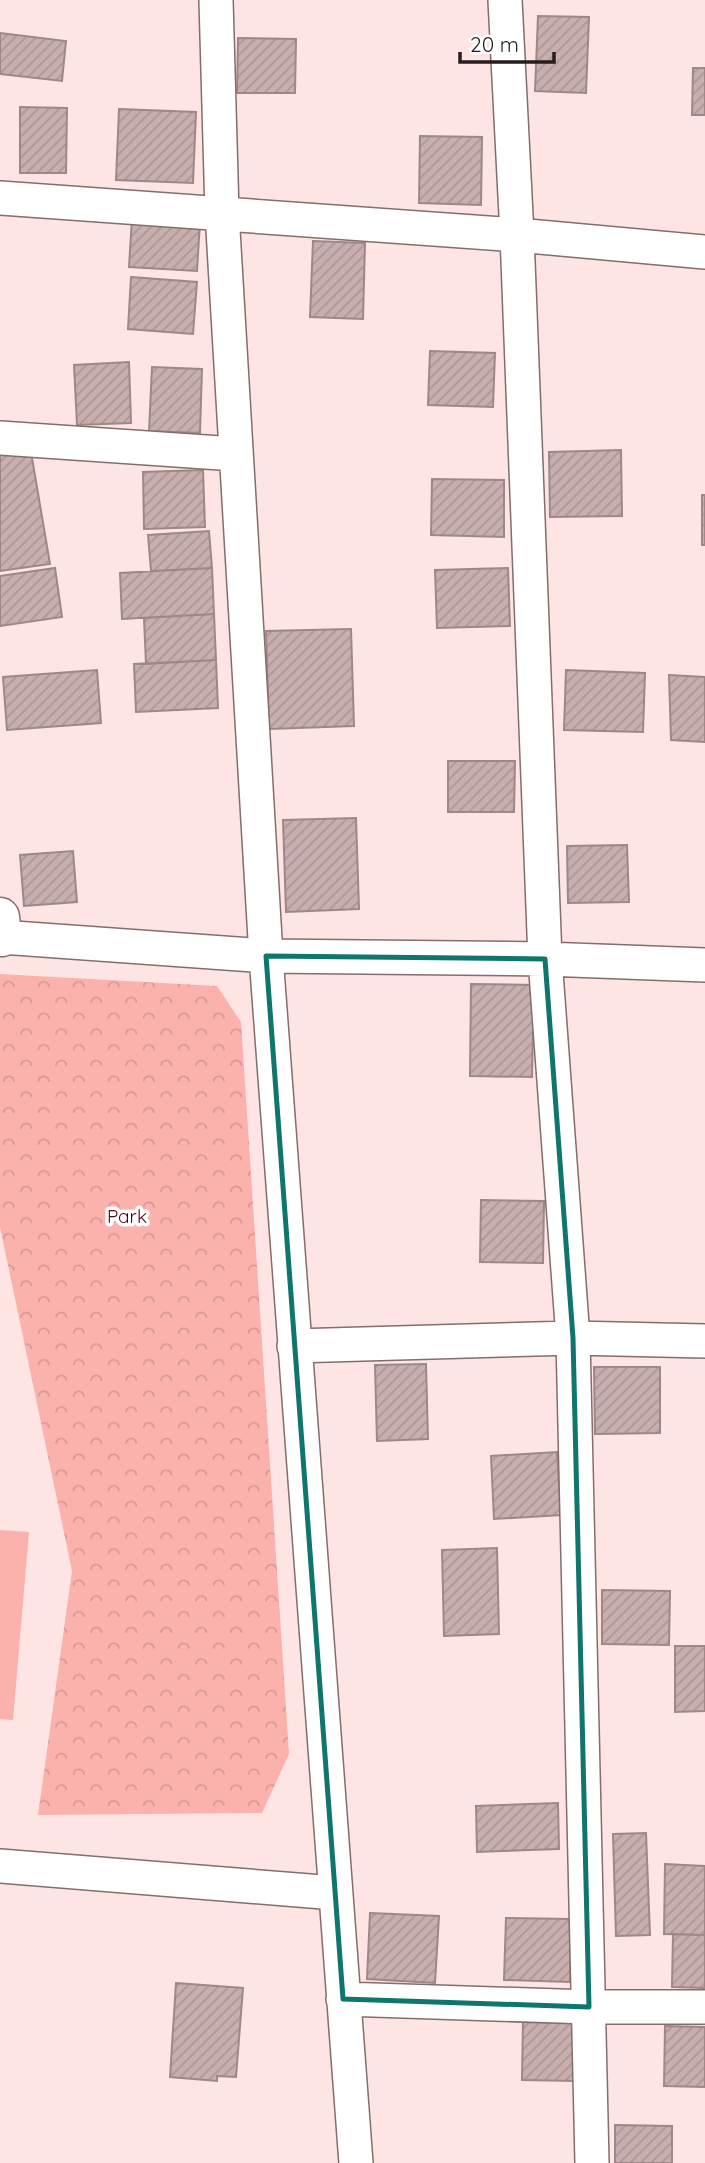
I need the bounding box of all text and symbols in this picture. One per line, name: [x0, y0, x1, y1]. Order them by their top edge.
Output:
scale bar: [460, 21, 554, 65]
text: 20 m: [470, 31, 519, 57]
park label: Park: [107, 1204, 147, 1228]

